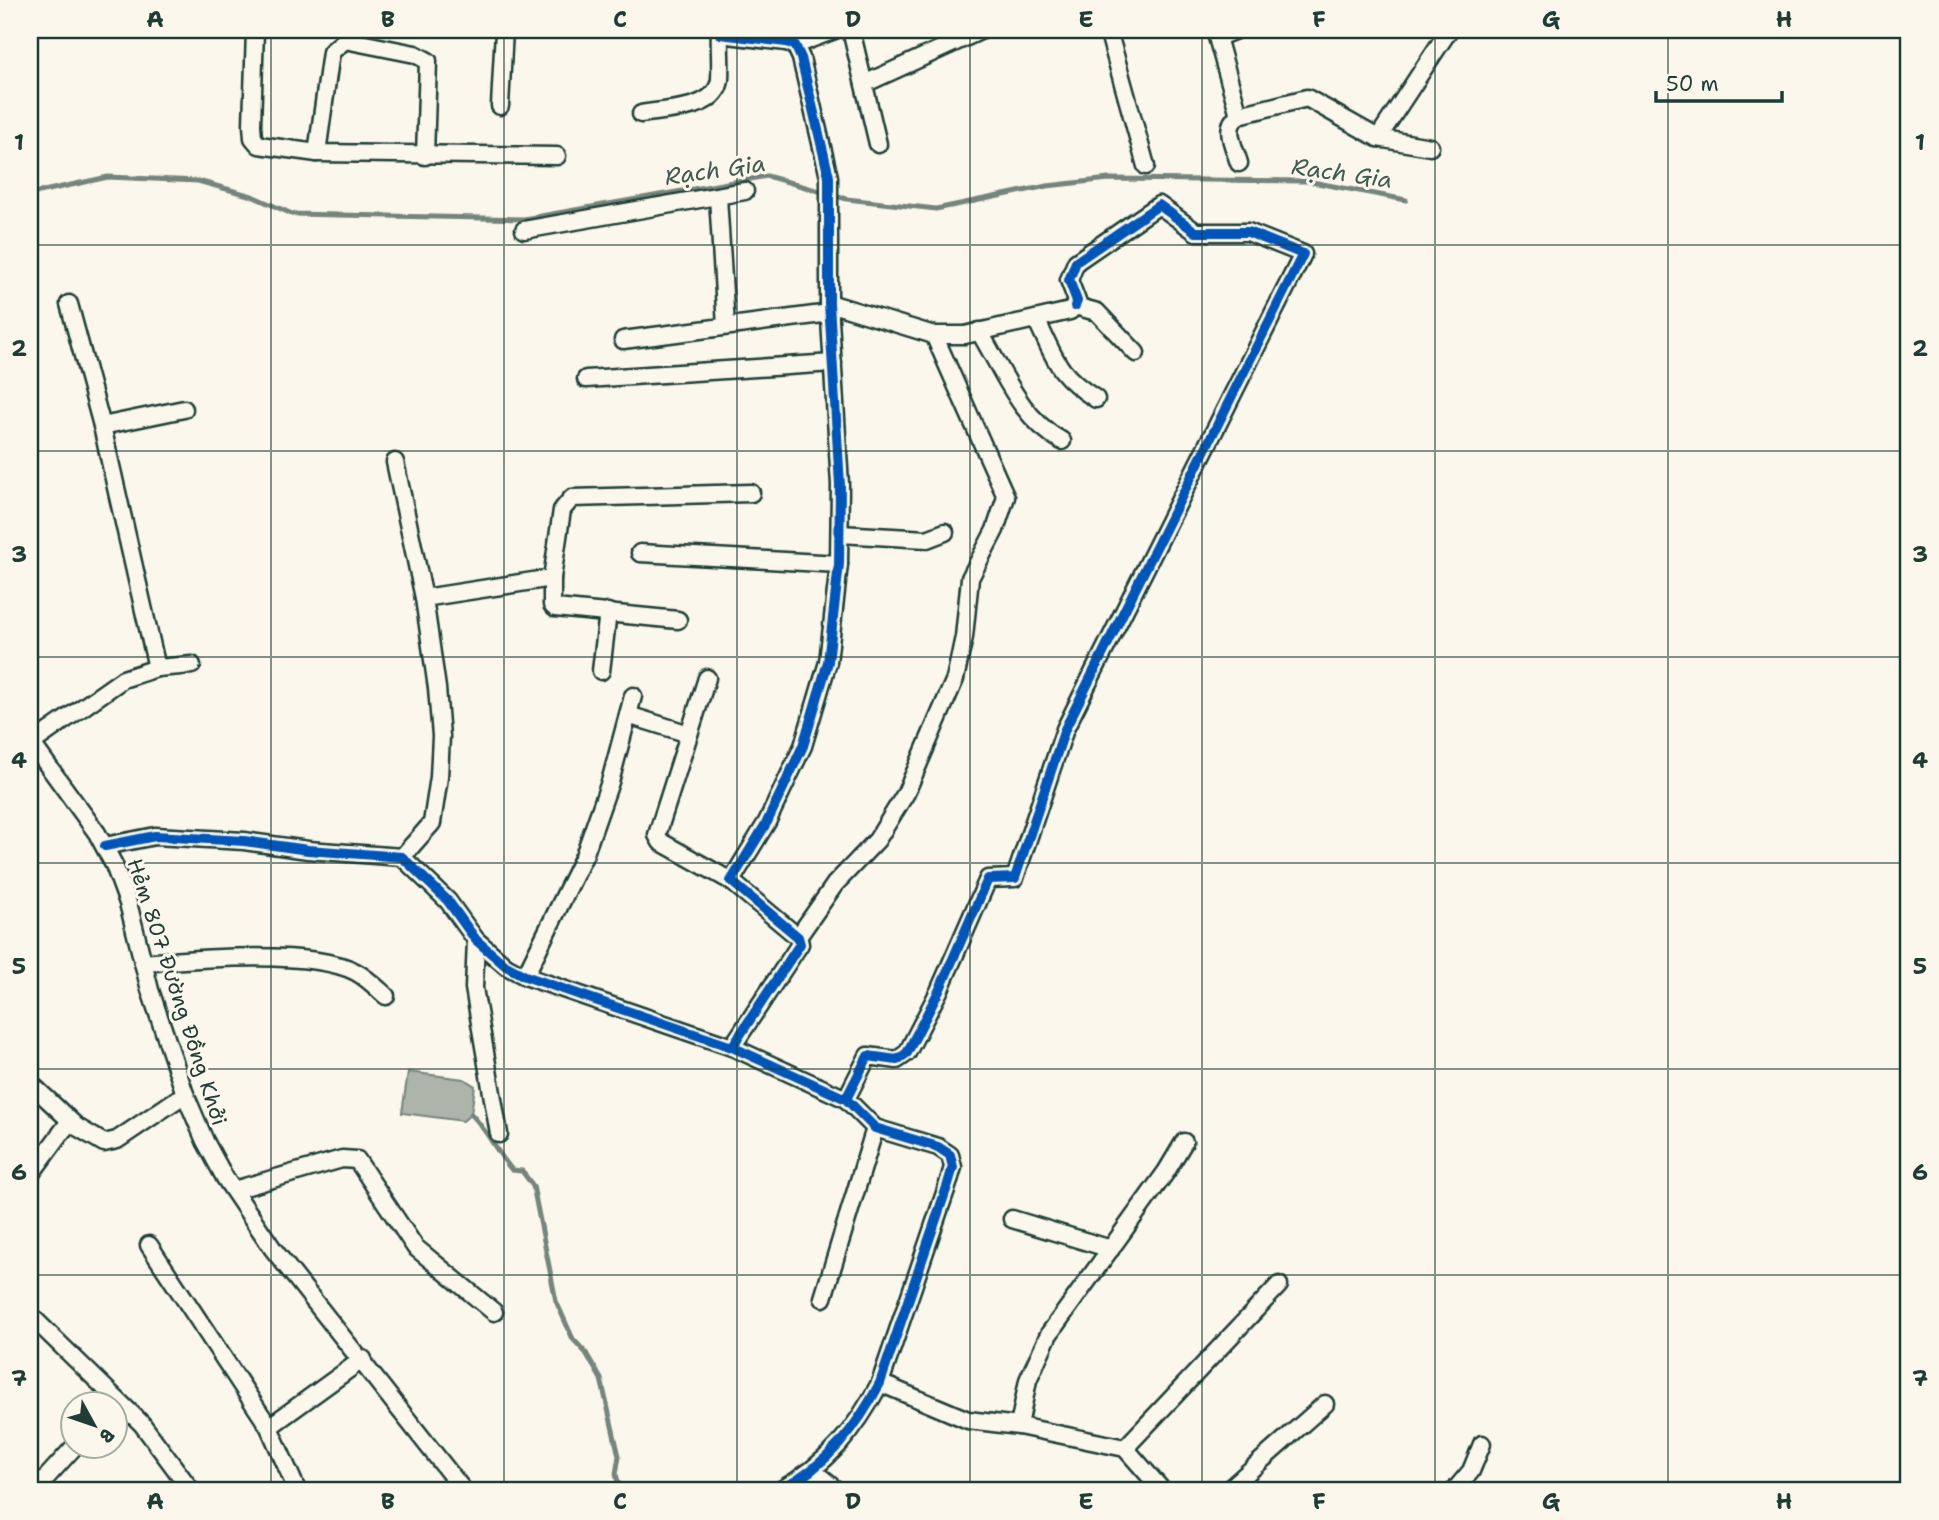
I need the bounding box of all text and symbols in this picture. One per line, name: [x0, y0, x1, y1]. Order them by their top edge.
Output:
text: A: [146, 4, 164, 34]
text: B: [381, 4, 395, 34]
text: C: [613, 4, 627, 34]
text: D: [845, 4, 861, 34]
text: E: [1078, 4, 1094, 34]
text: F: [1312, 4, 1326, 34]
text: G: [1542, 4, 1561, 34]
text: H: [1776, 4, 1792, 34]
scale bar: [1656, 60, 1782, 104]
text: 50 m: [1666, 70, 1719, 98]
text: 1: [14, 127, 24, 157]
text: 1: [1915, 127, 1925, 157]
water label: Rạch Gia: [663, 148, 767, 192]
water label: Rạch Gia: [1290, 151, 1394, 195]
text: 2: [11, 333, 27, 363]
text: 2: [1912, 333, 1928, 363]
text: 3: [11, 539, 27, 569]
text: 3: [1912, 539, 1928, 569]
text: 4: [11, 745, 27, 775]
text: 4: [1912, 745, 1928, 775]
street label: Hẻm 807 Đường Đồng Khởi: [121, 855, 233, 1129]
text: 5: [12, 951, 26, 981]
text: 5: [1913, 951, 1927, 981]
text: 6: [11, 1157, 27, 1187]
text: 6: [1912, 1157, 1928, 1187]
text: 7: [11, 1363, 27, 1393]
text: 7: [1912, 1363, 1928, 1393]
north arrow: [60, 1390, 130, 1460]
text: B: [93, 1423, 120, 1448]
text: A: [146, 1486, 164, 1516]
text: B: [381, 1486, 395, 1516]
text: C: [613, 1486, 627, 1516]
text: D: [845, 1486, 861, 1516]
text: E: [1078, 1486, 1094, 1516]
text: F: [1312, 1486, 1326, 1516]
text: G: [1542, 1486, 1561, 1516]
text: H: [1776, 1486, 1792, 1516]

